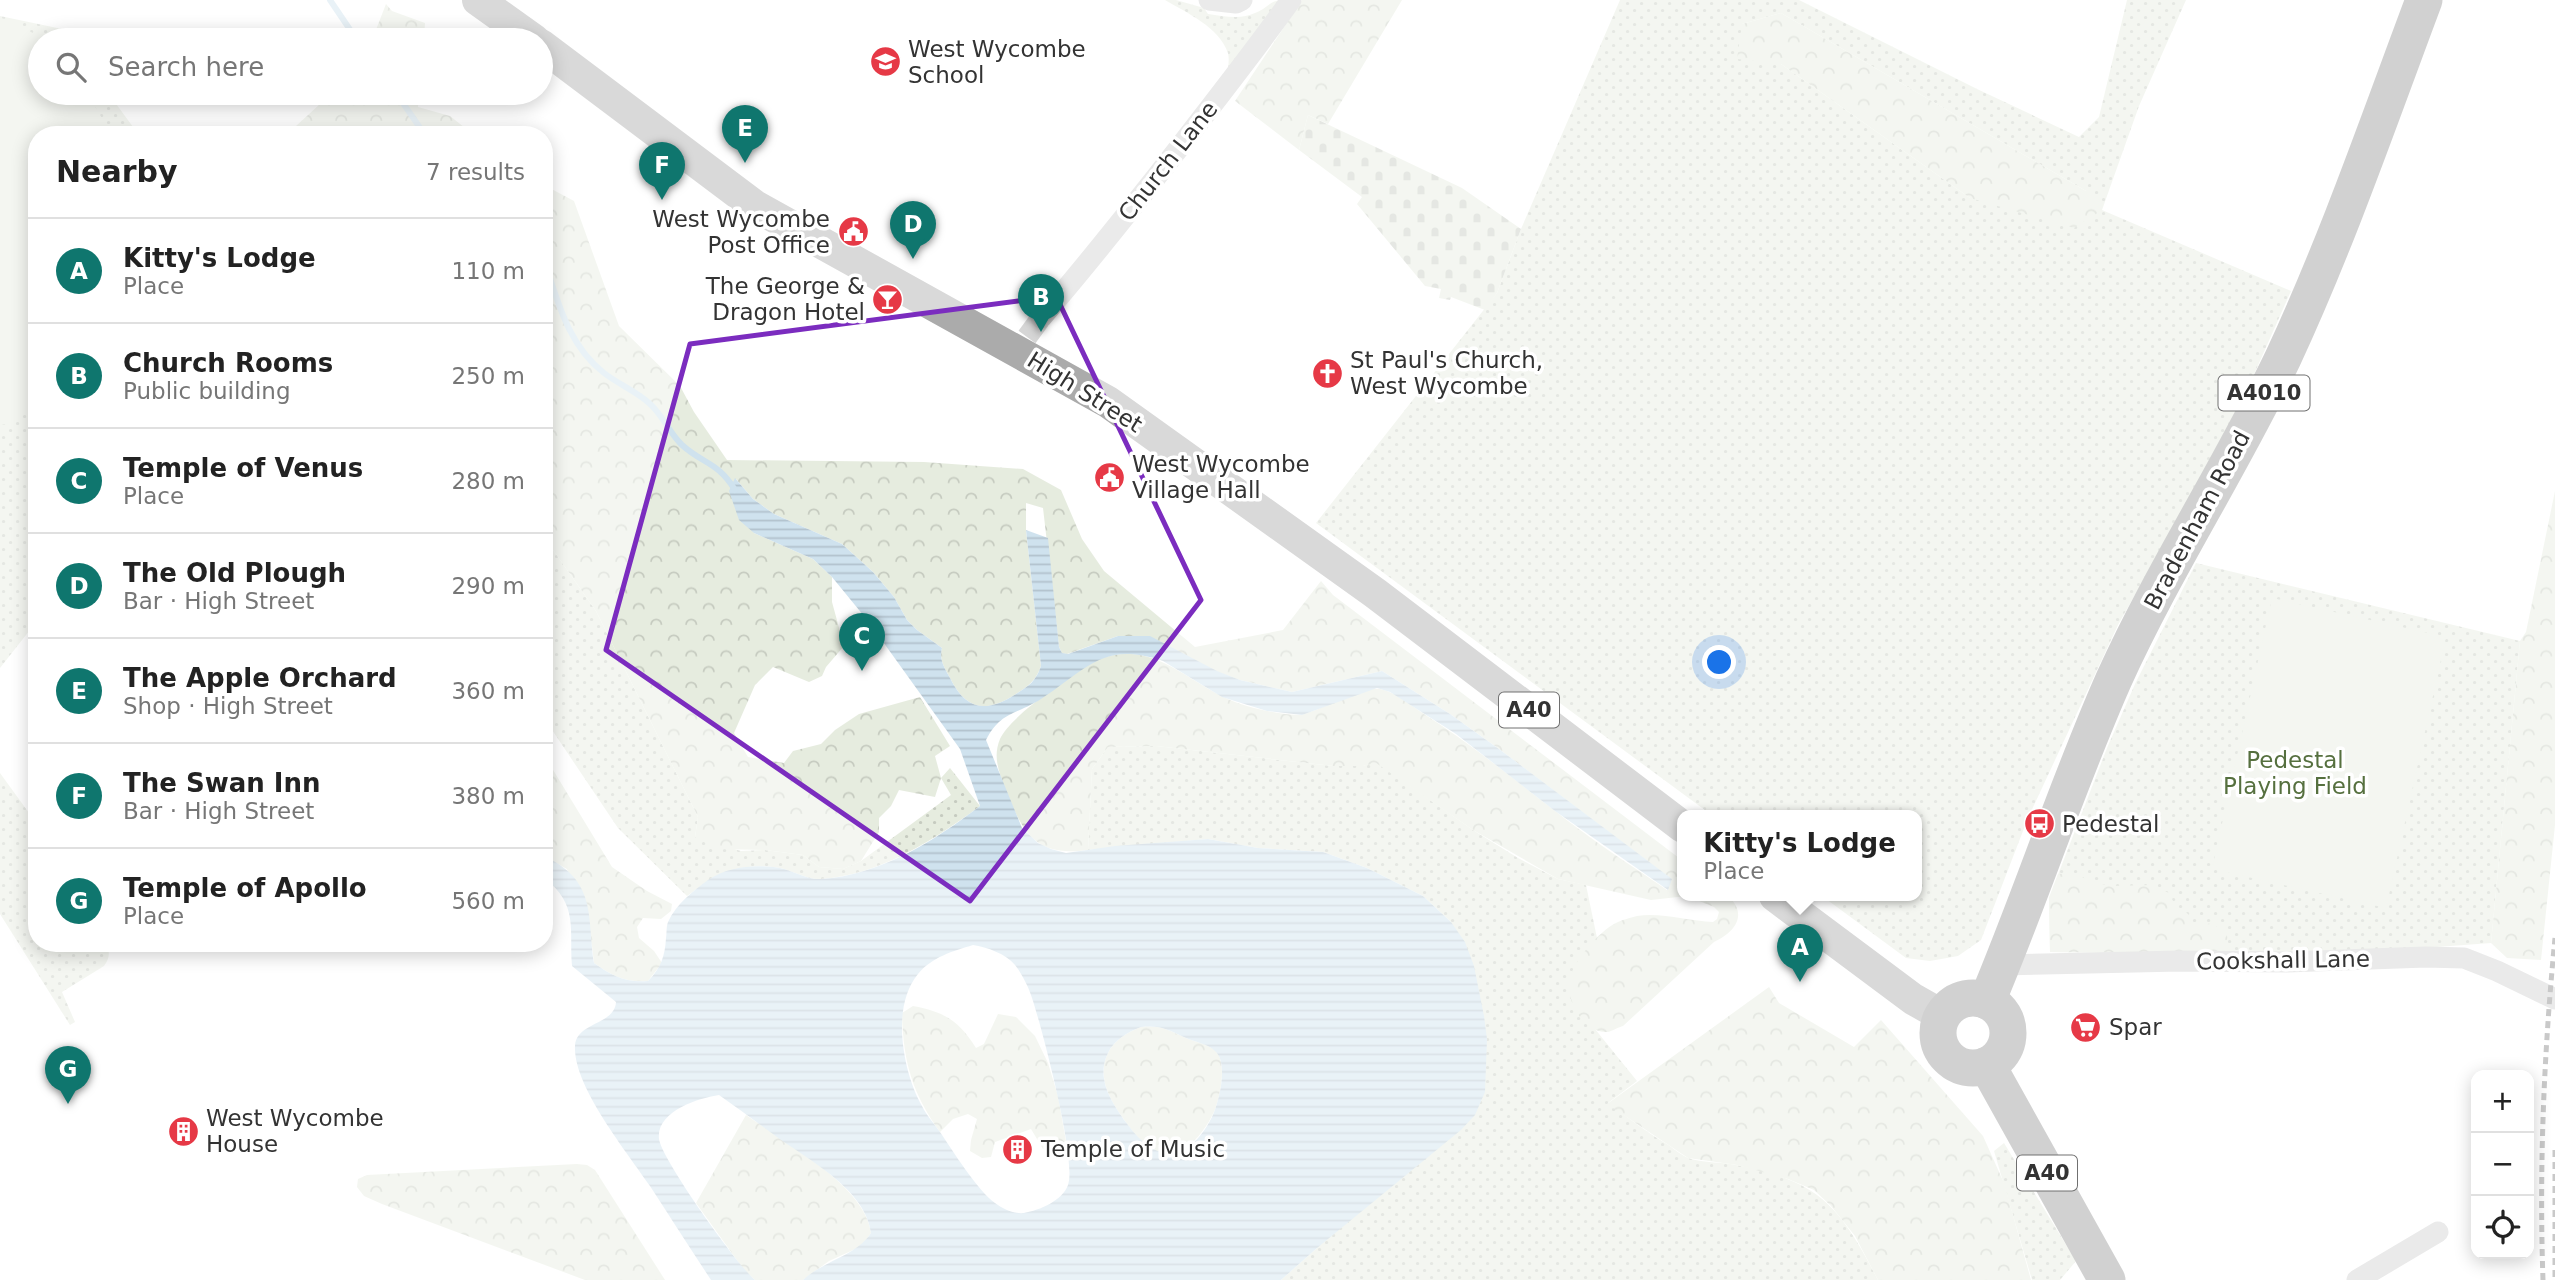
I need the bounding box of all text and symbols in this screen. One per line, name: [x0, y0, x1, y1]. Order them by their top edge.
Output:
search box: [28, 28, 553, 105]
place label: West Wycombe School: [908, 36, 1086, 88]
school or university icon: West Wycombe School: [868, 45, 902, 79]
icon: search: [52, 48, 90, 86]
text: Search here: [108, 52, 264, 82]
street label: Church Lane: [1113, 96, 1223, 226]
pin: E: [722, 105, 768, 163]
pin: F: [639, 142, 685, 200]
text: Nearby: [56, 154, 178, 189]
text: 7 results: [426, 159, 525, 185]
pin: D: [890, 201, 936, 259]
place label: West Wycombe Post Office: [652, 206, 830, 258]
public building icon: West Wycombe Post Office: [836, 215, 870, 249]
text: Kitty's Lodge: [123, 243, 316, 273]
text: A: [70, 258, 88, 284]
text: 110 m: [451, 258, 525, 284]
text: Place: [123, 273, 184, 299]
place label: The George & Dragon Hotel: [705, 273, 865, 325]
pin: B: [1018, 274, 1064, 332]
bar icon: The George & Dragon Hotel: [871, 282, 905, 316]
street label: High Street: [1023, 347, 1147, 437]
place label: St Paul's Church, West Wycombe: [1350, 347, 1543, 399]
text: Church Rooms: [123, 348, 333, 378]
church icon: St Paul's Church, West Wycombe: [1310, 356, 1344, 390]
text: B: [70, 363, 88, 389]
text: 250 m: [451, 363, 525, 389]
road number: A4010: [2218, 376, 2310, 410]
text: Public building: [123, 378, 291, 404]
street label: Bradenham Road: [2139, 426, 2255, 614]
place label: West Wycombe Village Hall: [1132, 451, 1310, 503]
text: Temple of Venus: [123, 453, 363, 483]
public building icon: West Wycombe Village Hall: [1092, 460, 1126, 494]
text: C: [71, 468, 87, 494]
text: 280 m: [451, 468, 525, 494]
text: Place: [123, 483, 184, 509]
text: The Old Plough: [123, 558, 346, 588]
text: D: [69, 573, 89, 599]
text: 290 m: [451, 573, 525, 599]
text: Bar · High Street: [123, 588, 314, 614]
pin: C: [839, 613, 885, 671]
your location: [1702, 645, 1736, 679]
text: The Apple Orchard: [123, 663, 397, 693]
text: E: [71, 678, 87, 704]
text: 360 m: [451, 678, 525, 704]
road number: A40: [1499, 692, 1559, 728]
text: Shop · High Street: [123, 693, 333, 719]
park label: Pedestal Playing Field: [2223, 747, 2367, 799]
text: The Swan Inn: [123, 768, 320, 798]
text: F: [71, 783, 87, 809]
text: 380 m: [451, 783, 525, 809]
text: Bar · High Street: [123, 798, 314, 824]
bus stop icon: Pedestal: [2022, 807, 2056, 841]
popup: [1677, 810, 1922, 901]
place label: Pedestal: [2062, 811, 2159, 837]
text: Kitty's Lodge: [1703, 828, 1896, 858]
text: Place: [1703, 858, 1764, 884]
text: Temple of Apollo: [123, 873, 367, 903]
text: G: [70, 888, 88, 914]
text: 560 m: [451, 888, 525, 914]
text: Place: [123, 903, 184, 929]
pin: A: [1777, 924, 1823, 982]
street label: Cookshall Lane: [2196, 945, 2370, 975]
supermarket icon: Spar: [2069, 1010, 2103, 1044]
place label: Spar: [2109, 1014, 2162, 1040]
pin: G: [45, 1046, 91, 1104]
map controls: [2471, 1070, 2534, 1259]
button: +: [2471, 1070, 2534, 1133]
place label: West Wycombe House: [206, 1105, 384, 1157]
building icon: West Wycombe House: [166, 1114, 200, 1148]
building icon: Temple of Music: [1001, 1132, 1035, 1166]
button: −: [2471, 1133, 2534, 1196]
place label: Temple of Music: [1040, 1136, 1225, 1162]
road number: A40: [2017, 1156, 2077, 1190]
button: locate: [2471, 1196, 2534, 1259]

